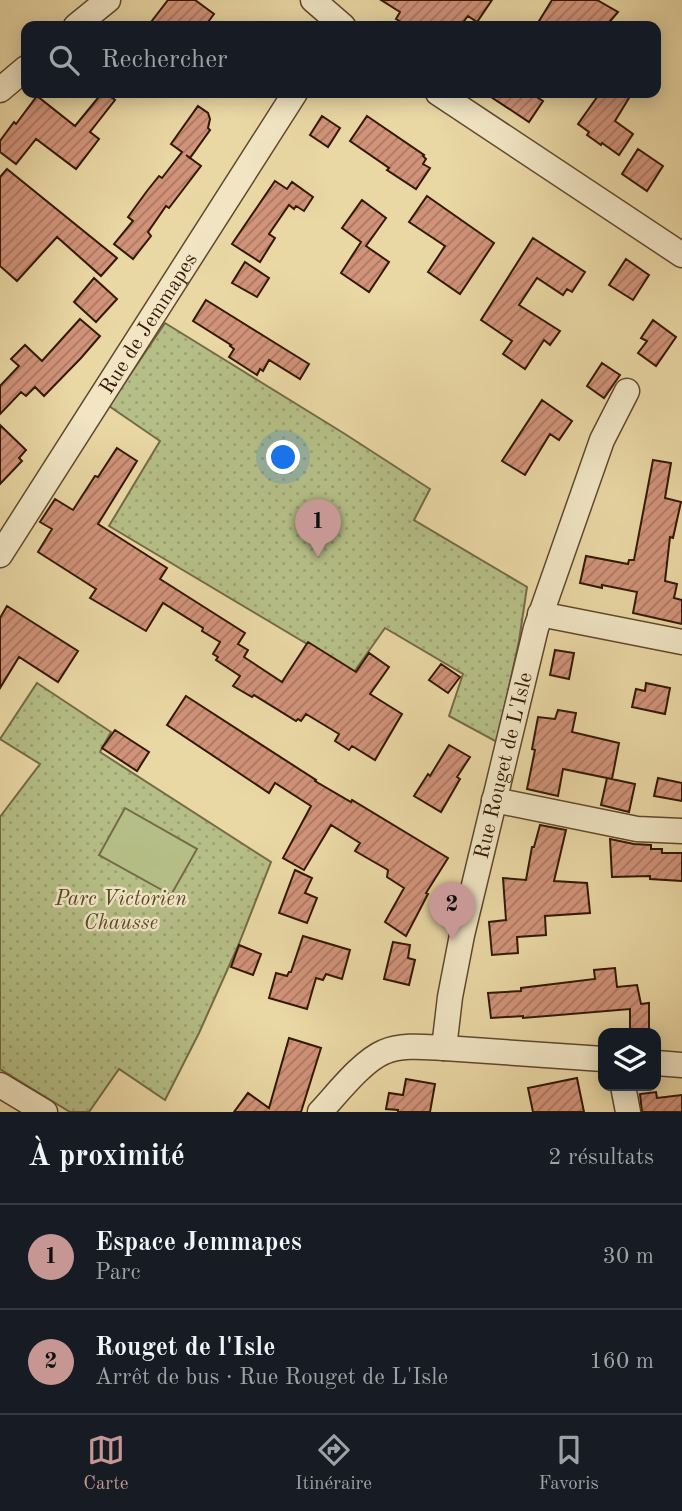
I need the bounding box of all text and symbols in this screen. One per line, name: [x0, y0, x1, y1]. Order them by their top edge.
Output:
search box: [21, 21, 661, 98]
icon: search: [45, 41, 83, 79]
text: Rechercher: [101, 47, 228, 73]
street label: Rue de Jemmapes: [97, 250, 202, 398]
your location: [266, 440, 300, 474]
pin: 1: [295, 499, 341, 557]
street label: Rue Rouget de L'Isle: [472, 670, 537, 861]
pin: 2: [429, 882, 475, 940]
park label: Parc Victorien Chausse: [54, 889, 187, 934]
map controls: [598, 1028, 661, 1091]
button: layers: [598, 1028, 661, 1091]
text: À proximité: [28, 1142, 185, 1172]
text: 2 résultats: [548, 1146, 654, 1169]
text: Espace Jemmapes: [95, 1230, 302, 1256]
text: 1: [44, 1245, 58, 1268]
text: 30 m: [603, 1245, 654, 1268]
text: Parc: [95, 1261, 140, 1284]
text: Rouget de l'Isle: [95, 1335, 276, 1361]
text: 2: [44, 1350, 58, 1373]
text: 160 m: [589, 1350, 654, 1373]
text: Arrêt de bus · Rue Rouget de L'Isle: [95, 1366, 448, 1389]
tab: Carte: [83, 1431, 129, 1496]
tab: Itinéraire: [295, 1431, 372, 1496]
tab: Favoris: [539, 1431, 599, 1496]

